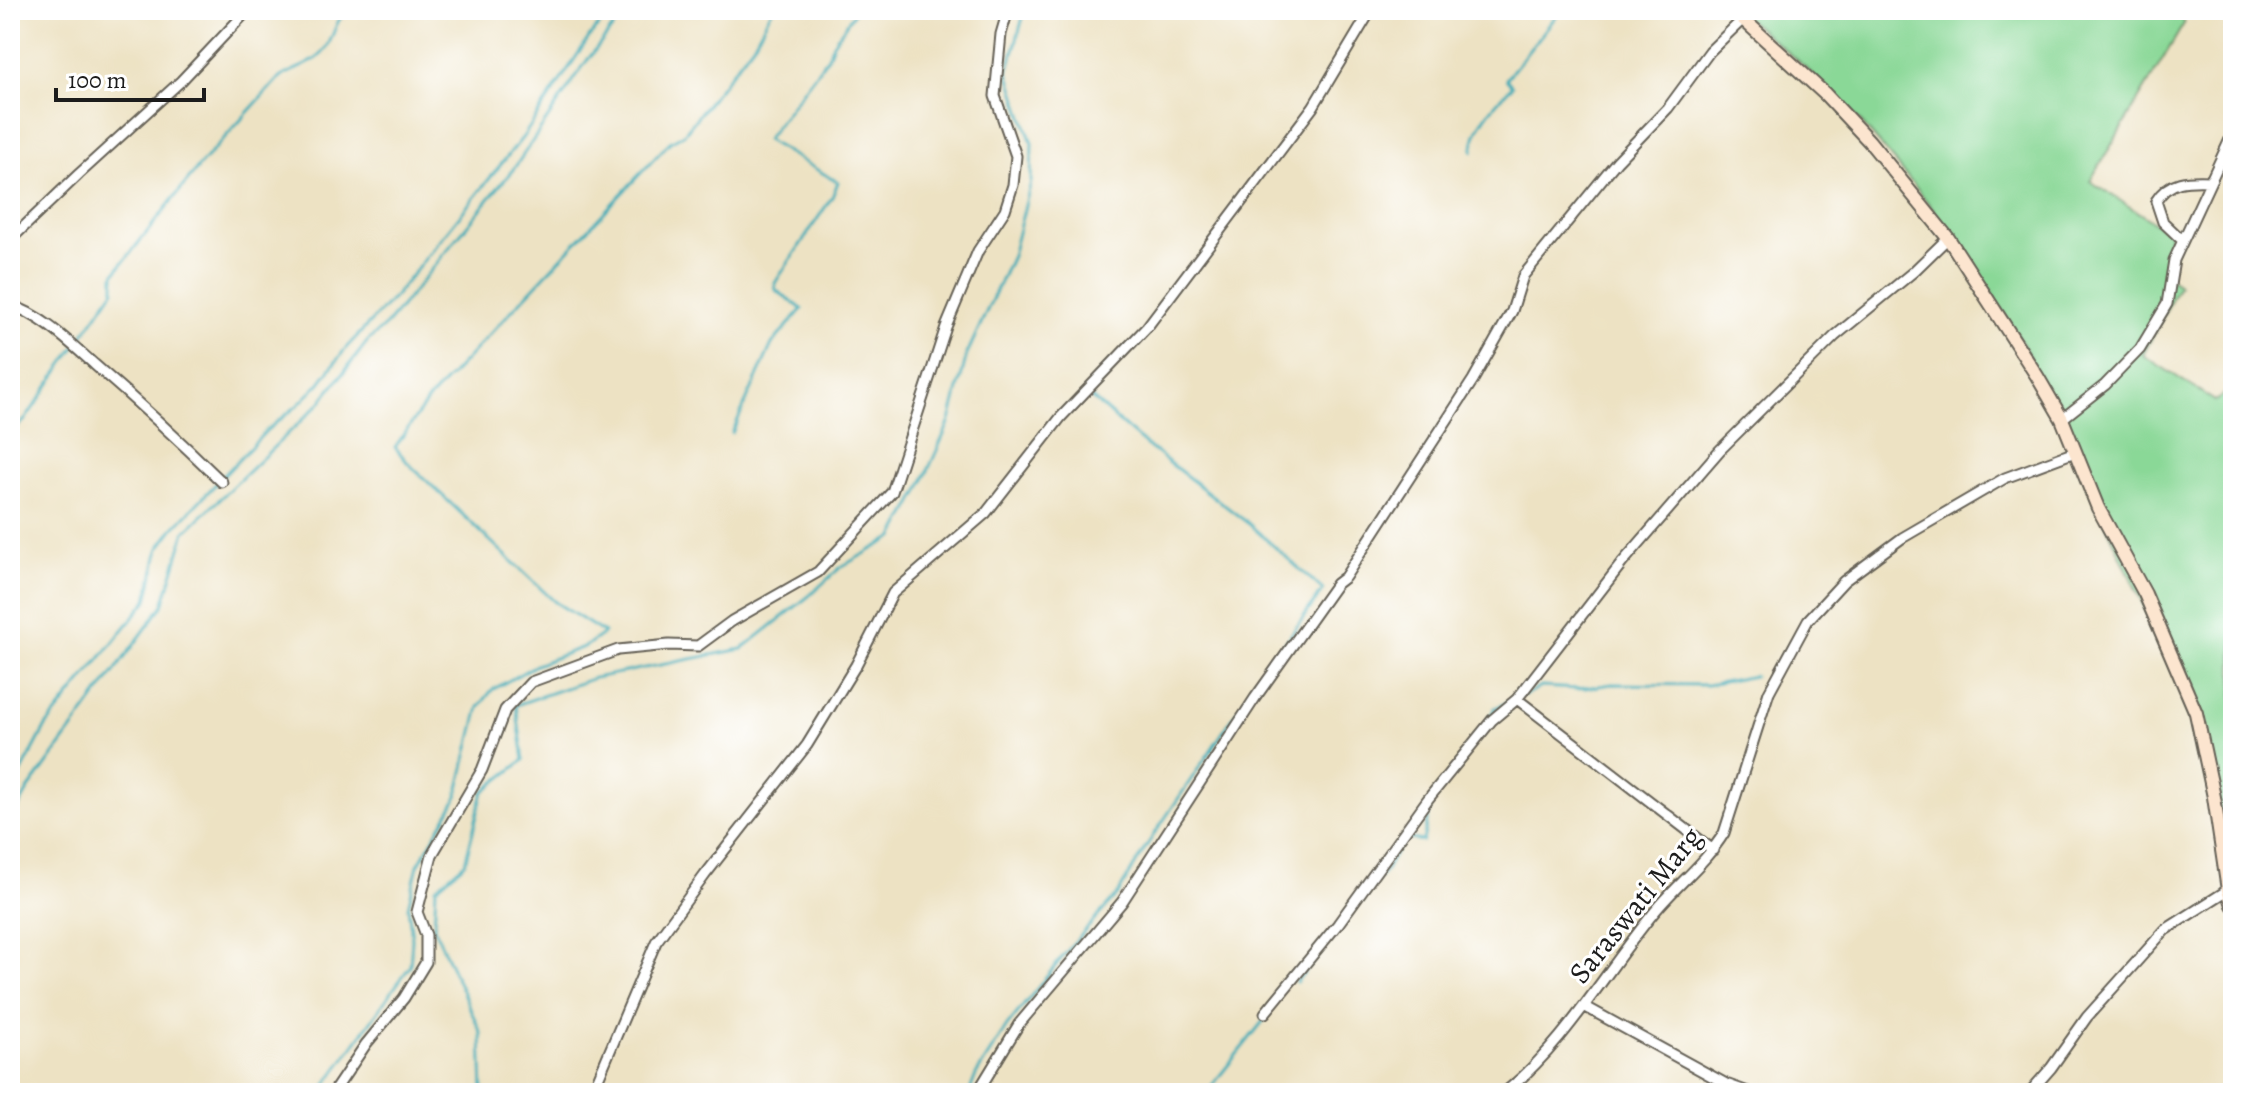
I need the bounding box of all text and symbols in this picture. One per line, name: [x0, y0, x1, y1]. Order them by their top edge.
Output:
scale bar: [56, 52, 204, 102]
text: 100 m: [68, 64, 127, 96]
street label: Saraswati Marg: [1559, 818, 1711, 992]

